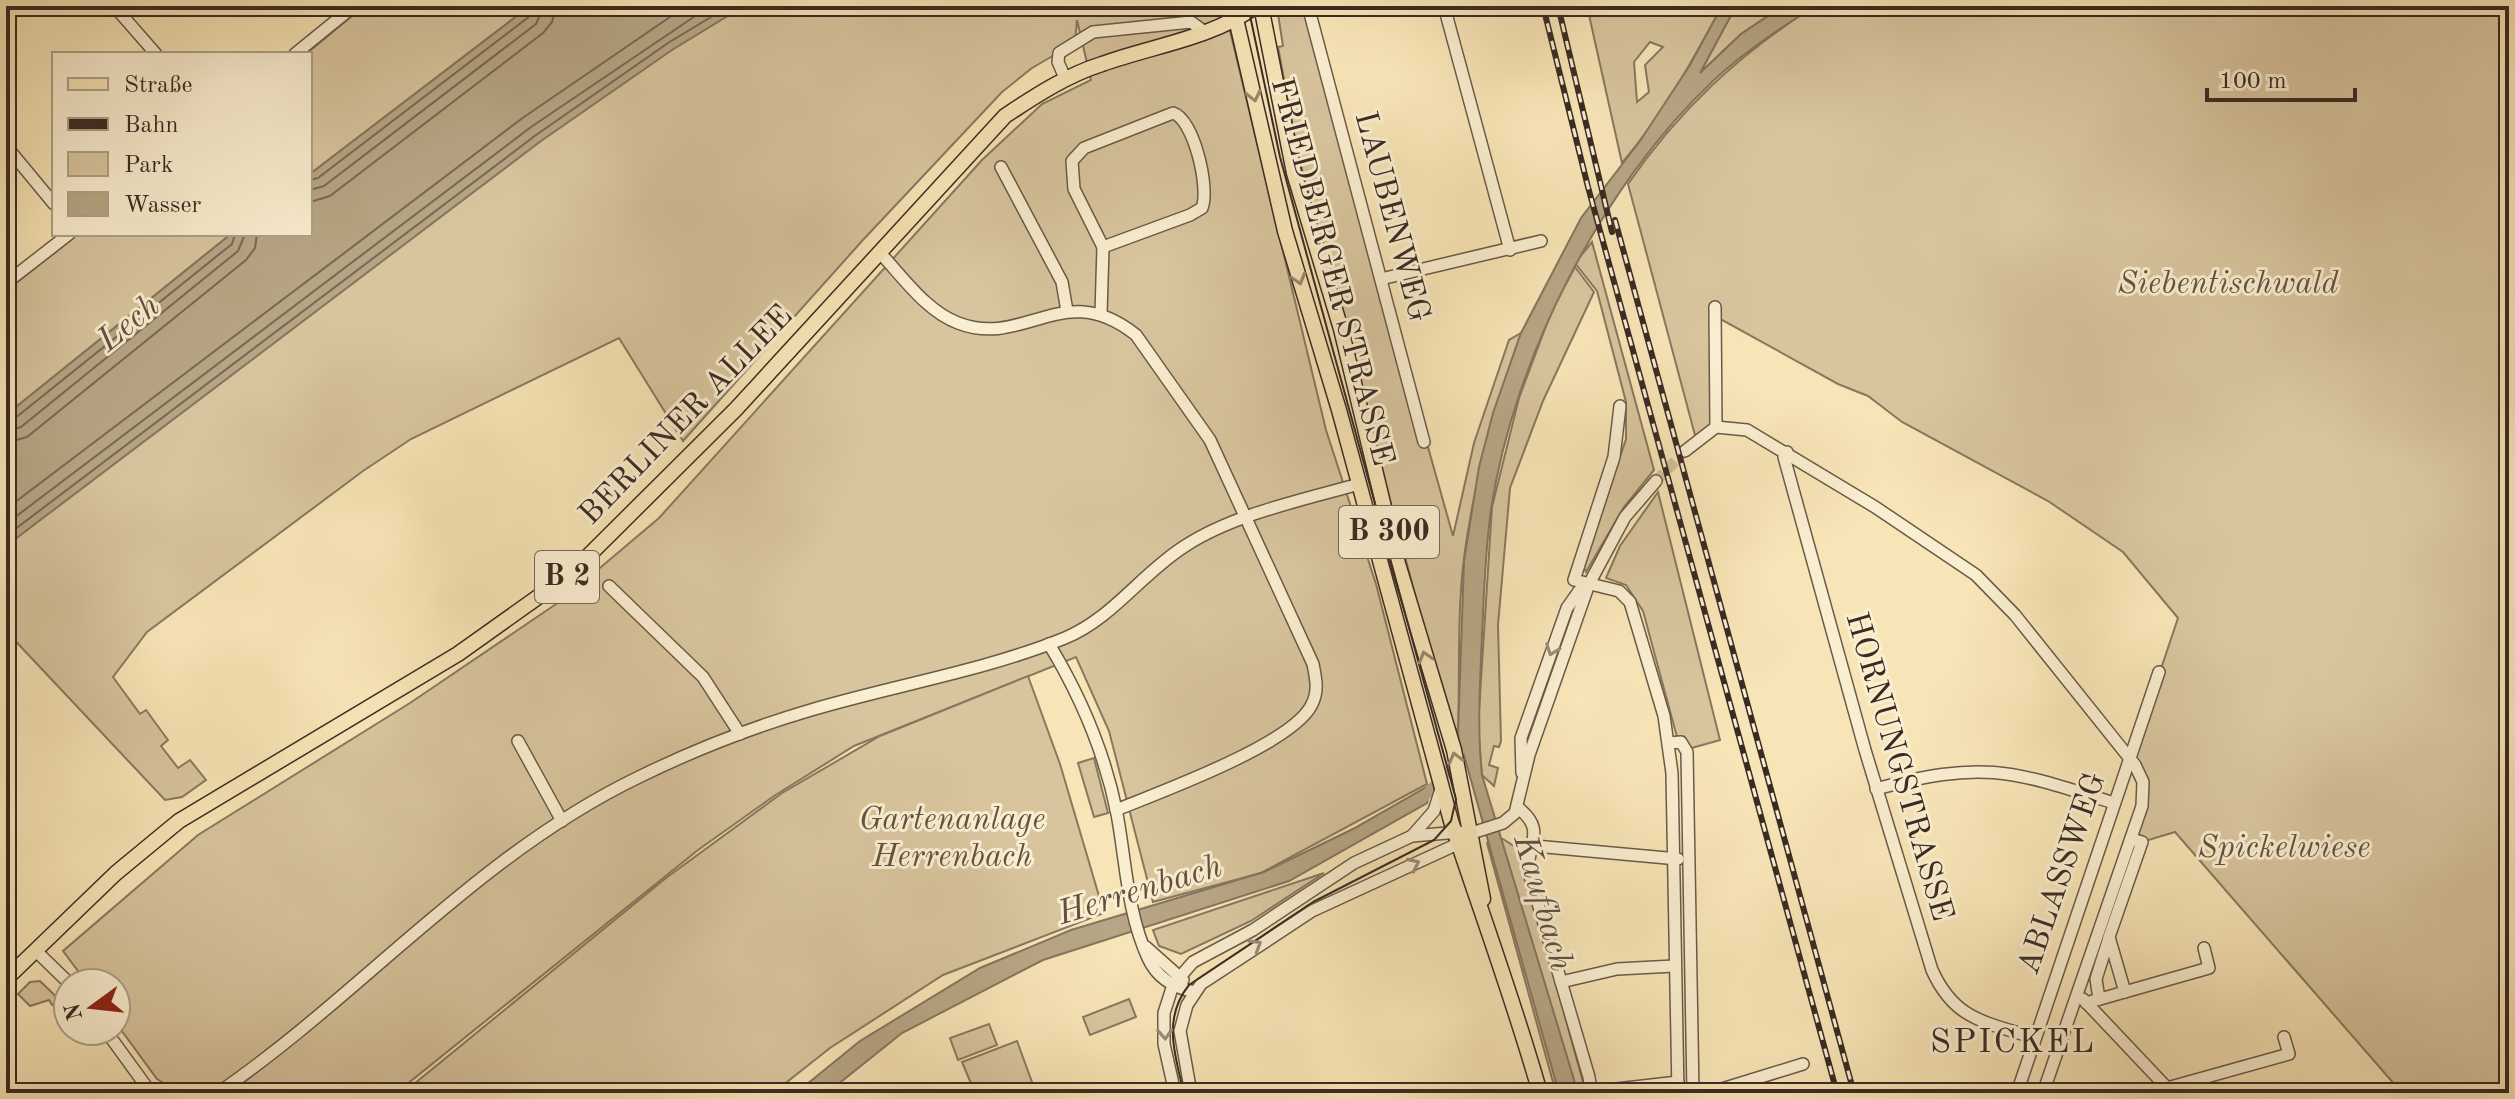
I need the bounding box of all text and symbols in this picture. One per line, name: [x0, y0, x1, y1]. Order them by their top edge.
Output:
legend: [52, 52, 312, 236]
scale bar: [2207, 52, 2355, 102]
text: 100 m: [2219, 70, 2287, 94]
text: Straße: [124, 74, 193, 98]
street label: FRIEDBERGER STRASSE: [1264, 75, 1398, 469]
one-way arrow: [1245, 89, 1262, 103]
street label: LAUBENWEG: [1348, 108, 1434, 326]
text: Bahn: [124, 114, 178, 138]
text: Park: [124, 154, 173, 178]
text: Wasser: [124, 194, 201, 218]
park label: Siebentischwald: [2117, 269, 2340, 301]
one-way arrow: [1290, 271, 1306, 285]
water label: Lech: [91, 289, 166, 360]
street label: BERLINER ALLEE: [574, 300, 800, 532]
road number: B 300: [1339, 506, 1439, 558]
road number: B 2: [535, 551, 599, 603]
street label: HORNUNGSTRASSE: [1839, 609, 1957, 925]
one-way arrow: [1545, 642, 1562, 656]
one-way arrow: [1418, 651, 1434, 665]
one-way arrow: [1448, 752, 1465, 765]
street label: ABLASSWEG: [2013, 769, 2113, 979]
park label: Gartenanlage Herrenbach: [859, 805, 1045, 874]
water label: Kaufbach: [1506, 830, 1578, 975]
park label: Spickelwiese: [2198, 833, 2370, 865]
water label: Herrenbach: [1053, 850, 1226, 932]
one-way arrow: [1406, 858, 1420, 874]
one-way arrow: [1248, 940, 1262, 955]
north arrow: [52, 967, 132, 1047]
text: N: [62, 1001, 87, 1023]
district label: SPICKEL: [1930, 1026, 2096, 1060]
one-way arrow: [1156, 1028, 1173, 1040]

